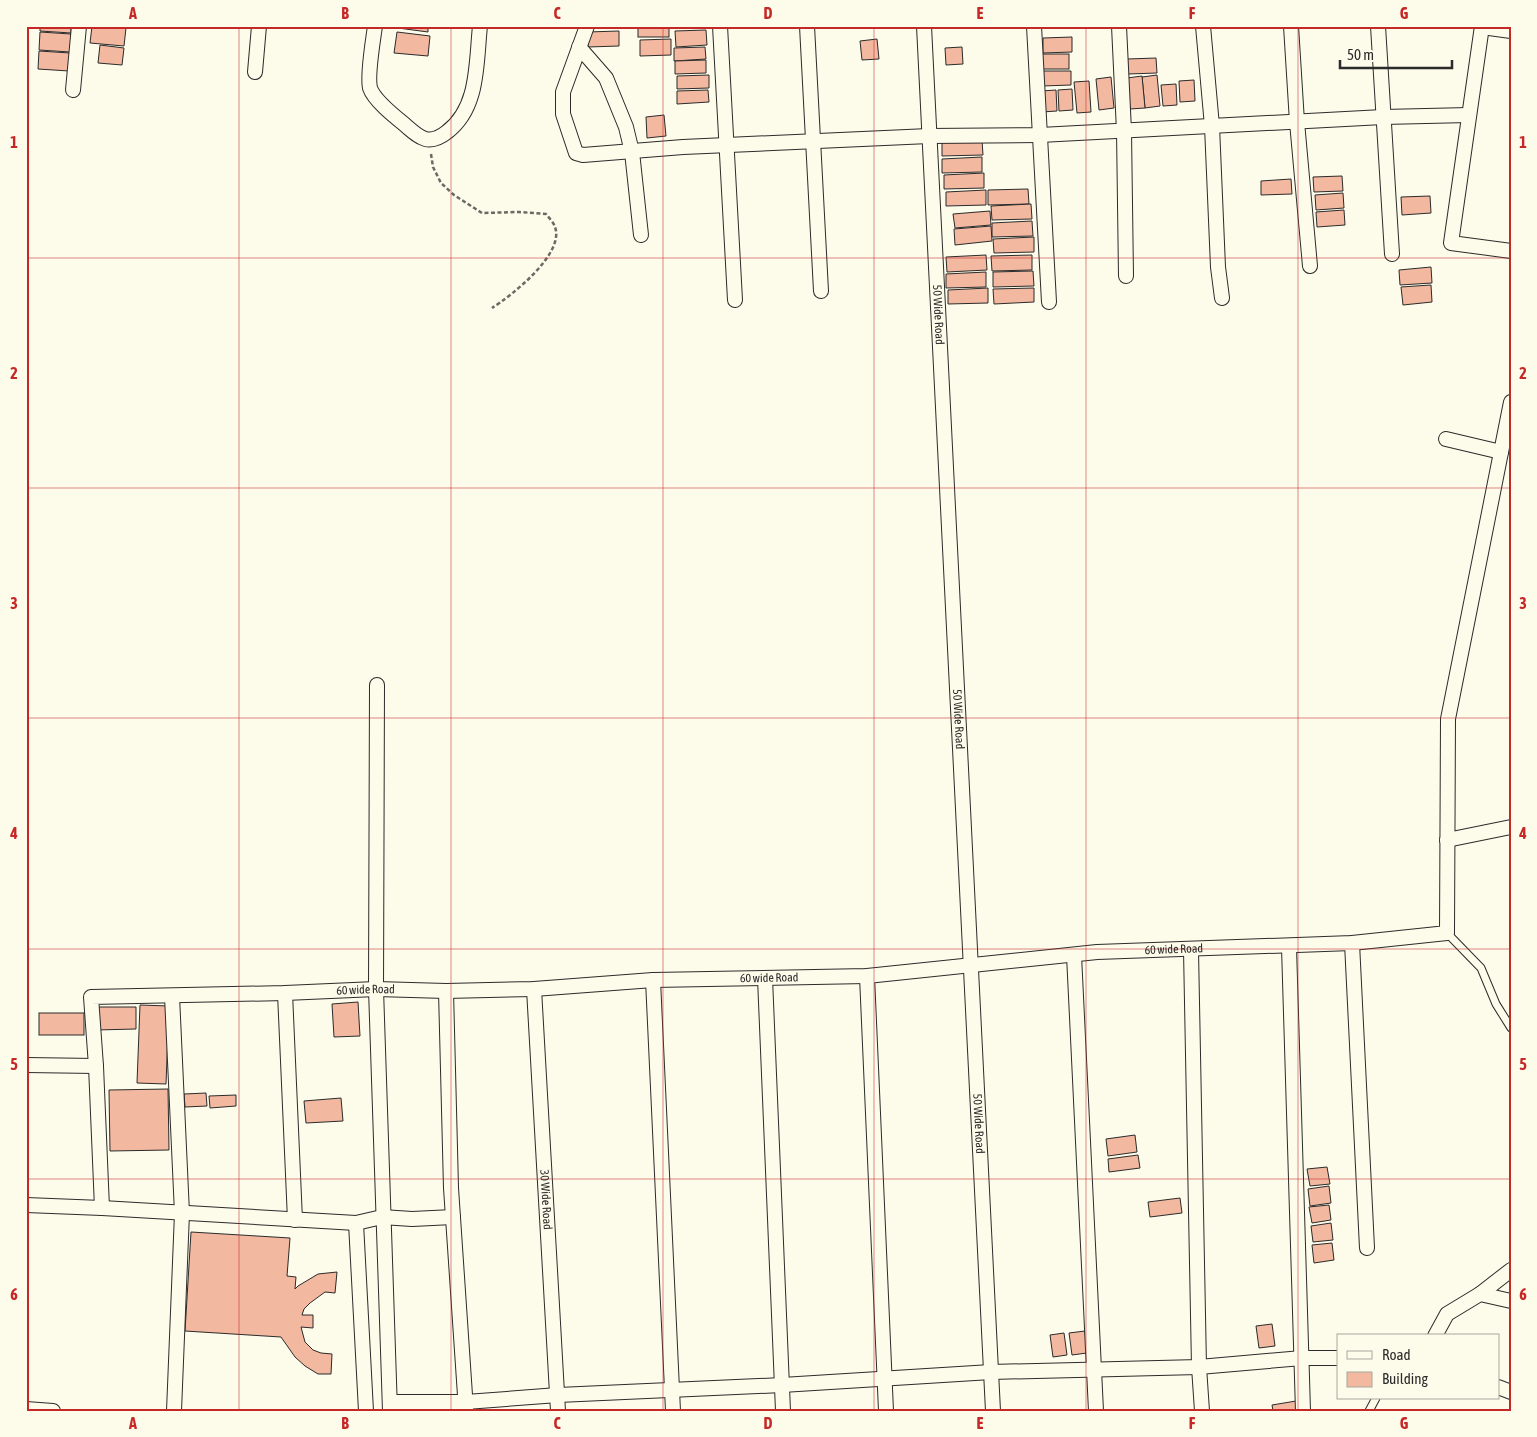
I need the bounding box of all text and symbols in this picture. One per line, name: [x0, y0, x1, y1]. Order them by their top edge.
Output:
text: A: [128, 4, 137, 22]
text: B: [341, 4, 349, 22]
text: C: [553, 4, 561, 22]
text: D: [764, 4, 773, 22]
text: E: [977, 4, 984, 22]
text: F: [1189, 4, 1196, 22]
text: G: [1400, 4, 1409, 22]
scale bar: [1340, 38, 1452, 70]
text: 50 m: [1347, 46, 1374, 63]
text: 1: [10, 133, 18, 151]
text: 1: [1519, 133, 1527, 151]
street label: 50 Wide Road: [930, 284, 947, 345]
text: 2: [10, 364, 18, 382]
text: 2: [1519, 364, 1527, 382]
text: 3: [10, 594, 18, 612]
text: 3: [1519, 594, 1527, 612]
street label: 50 Wide Road: [950, 689, 967, 750]
text: 4: [9, 824, 18, 842]
text: 4: [1518, 824, 1527, 842]
street label: 60 wide Road: [1144, 941, 1203, 957]
street label: 60 wide Road: [740, 970, 799, 985]
street label: 60 wide Road: [336, 982, 395, 998]
text: 5: [10, 1055, 18, 1073]
text: 5: [1519, 1055, 1527, 1073]
street label: 50 Wide Road: [970, 1093, 987, 1154]
street label: 30 Wide Road: [537, 1169, 555, 1230]
text: 6: [10, 1285, 18, 1303]
text: 6: [1519, 1285, 1527, 1303]
legend: [1337, 1334, 1500, 1400]
text: Road: [1382, 1346, 1411, 1363]
text: Building: [1382, 1370, 1428, 1387]
text: A: [128, 1414, 137, 1432]
text: B: [341, 1414, 349, 1432]
text: C: [553, 1414, 561, 1432]
text: D: [764, 1414, 773, 1432]
text: E: [977, 1414, 984, 1432]
text: F: [1189, 1414, 1196, 1432]
text: G: [1400, 1414, 1409, 1432]

